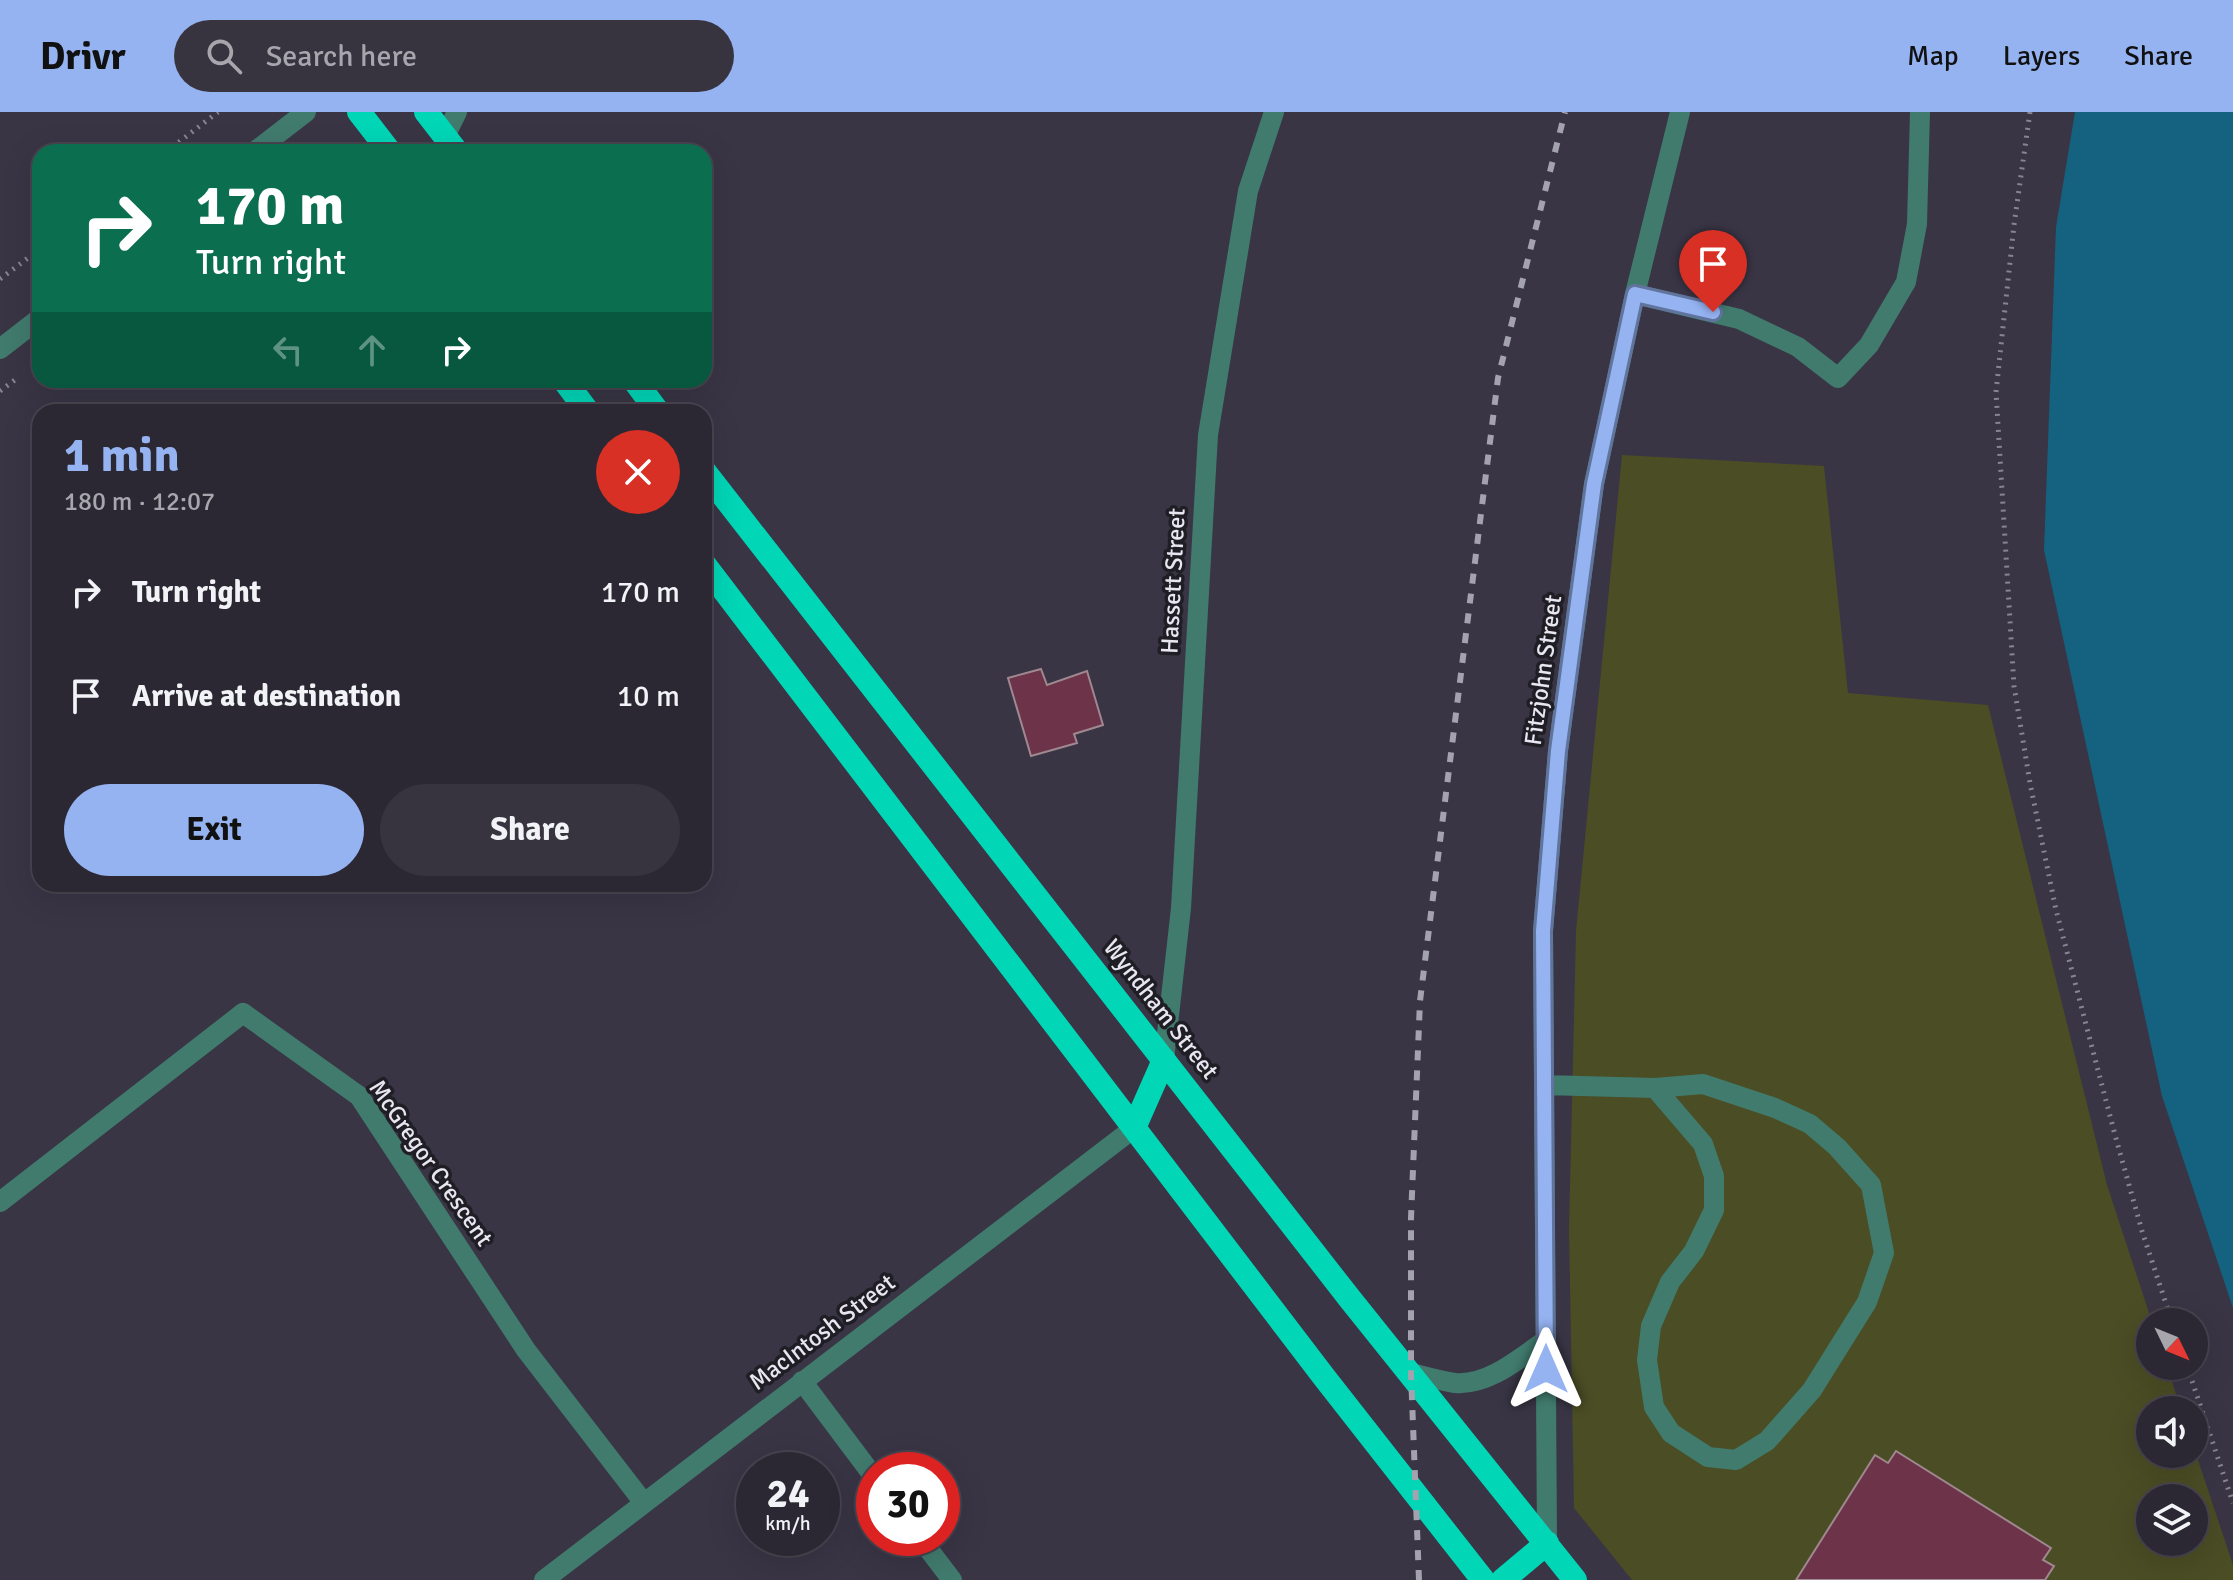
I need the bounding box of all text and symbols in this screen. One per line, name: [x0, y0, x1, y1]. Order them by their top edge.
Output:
search box: [174, 20, 734, 92]
text: Drivr: [40, 33, 126, 80]
icon: search: [202, 34, 246, 78]
text: Search here: [266, 38, 417, 75]
text: Map: [1907, 39, 1959, 73]
text: Layers: [2003, 39, 2080, 73]
text: Share: [2124, 39, 2193, 73]
text: 170 m: [196, 171, 344, 240]
icon: right: [64, 176, 168, 280]
pin: [1679, 230, 1747, 312]
text: Turn right: [196, 240, 346, 285]
icon: arrive: [1691, 242, 1735, 286]
icon: left: [266, 328, 310, 372]
icon: ahead: [350, 328, 394, 372]
icon: right: [434, 328, 478, 372]
text: 1 min: [64, 426, 180, 485]
button: close: [596, 430, 680, 514]
text: 180 m · 12:07: [64, 486, 215, 518]
street label: Hassett Street: [1154, 507, 1192, 655]
icon: right: [64, 570, 108, 614]
text: Turn right: [132, 574, 261, 611]
text: 170 m: [601, 574, 680, 611]
street label: Fitzjohn Street: [1518, 593, 1568, 747]
icon: arrive: [64, 674, 108, 718]
text: Arrive at destination: [132, 678, 401, 715]
text: 10 m: [617, 678, 680, 715]
button: Exit: [64, 784, 364, 876]
button: Share: [380, 784, 680, 876]
street label: Wyndham Street: [1097, 933, 1225, 1085]
street label: McGregor Crescent: [363, 1074, 499, 1252]
street label: MacIntosh Street: [743, 1267, 901, 1397]
north arrow: [2136, 1308, 2208, 1380]
map controls: [2136, 1308, 2208, 1556]
position arrow: [1504, 1327, 1588, 1411]
button: sound: [2136, 1396, 2208, 1468]
speed limit sign: 30: [856, 1452, 960, 1556]
text: 24: [766, 1469, 810, 1519]
button: layers: [2136, 1484, 2208, 1556]
text: km/h: [765, 1511, 811, 1536]

